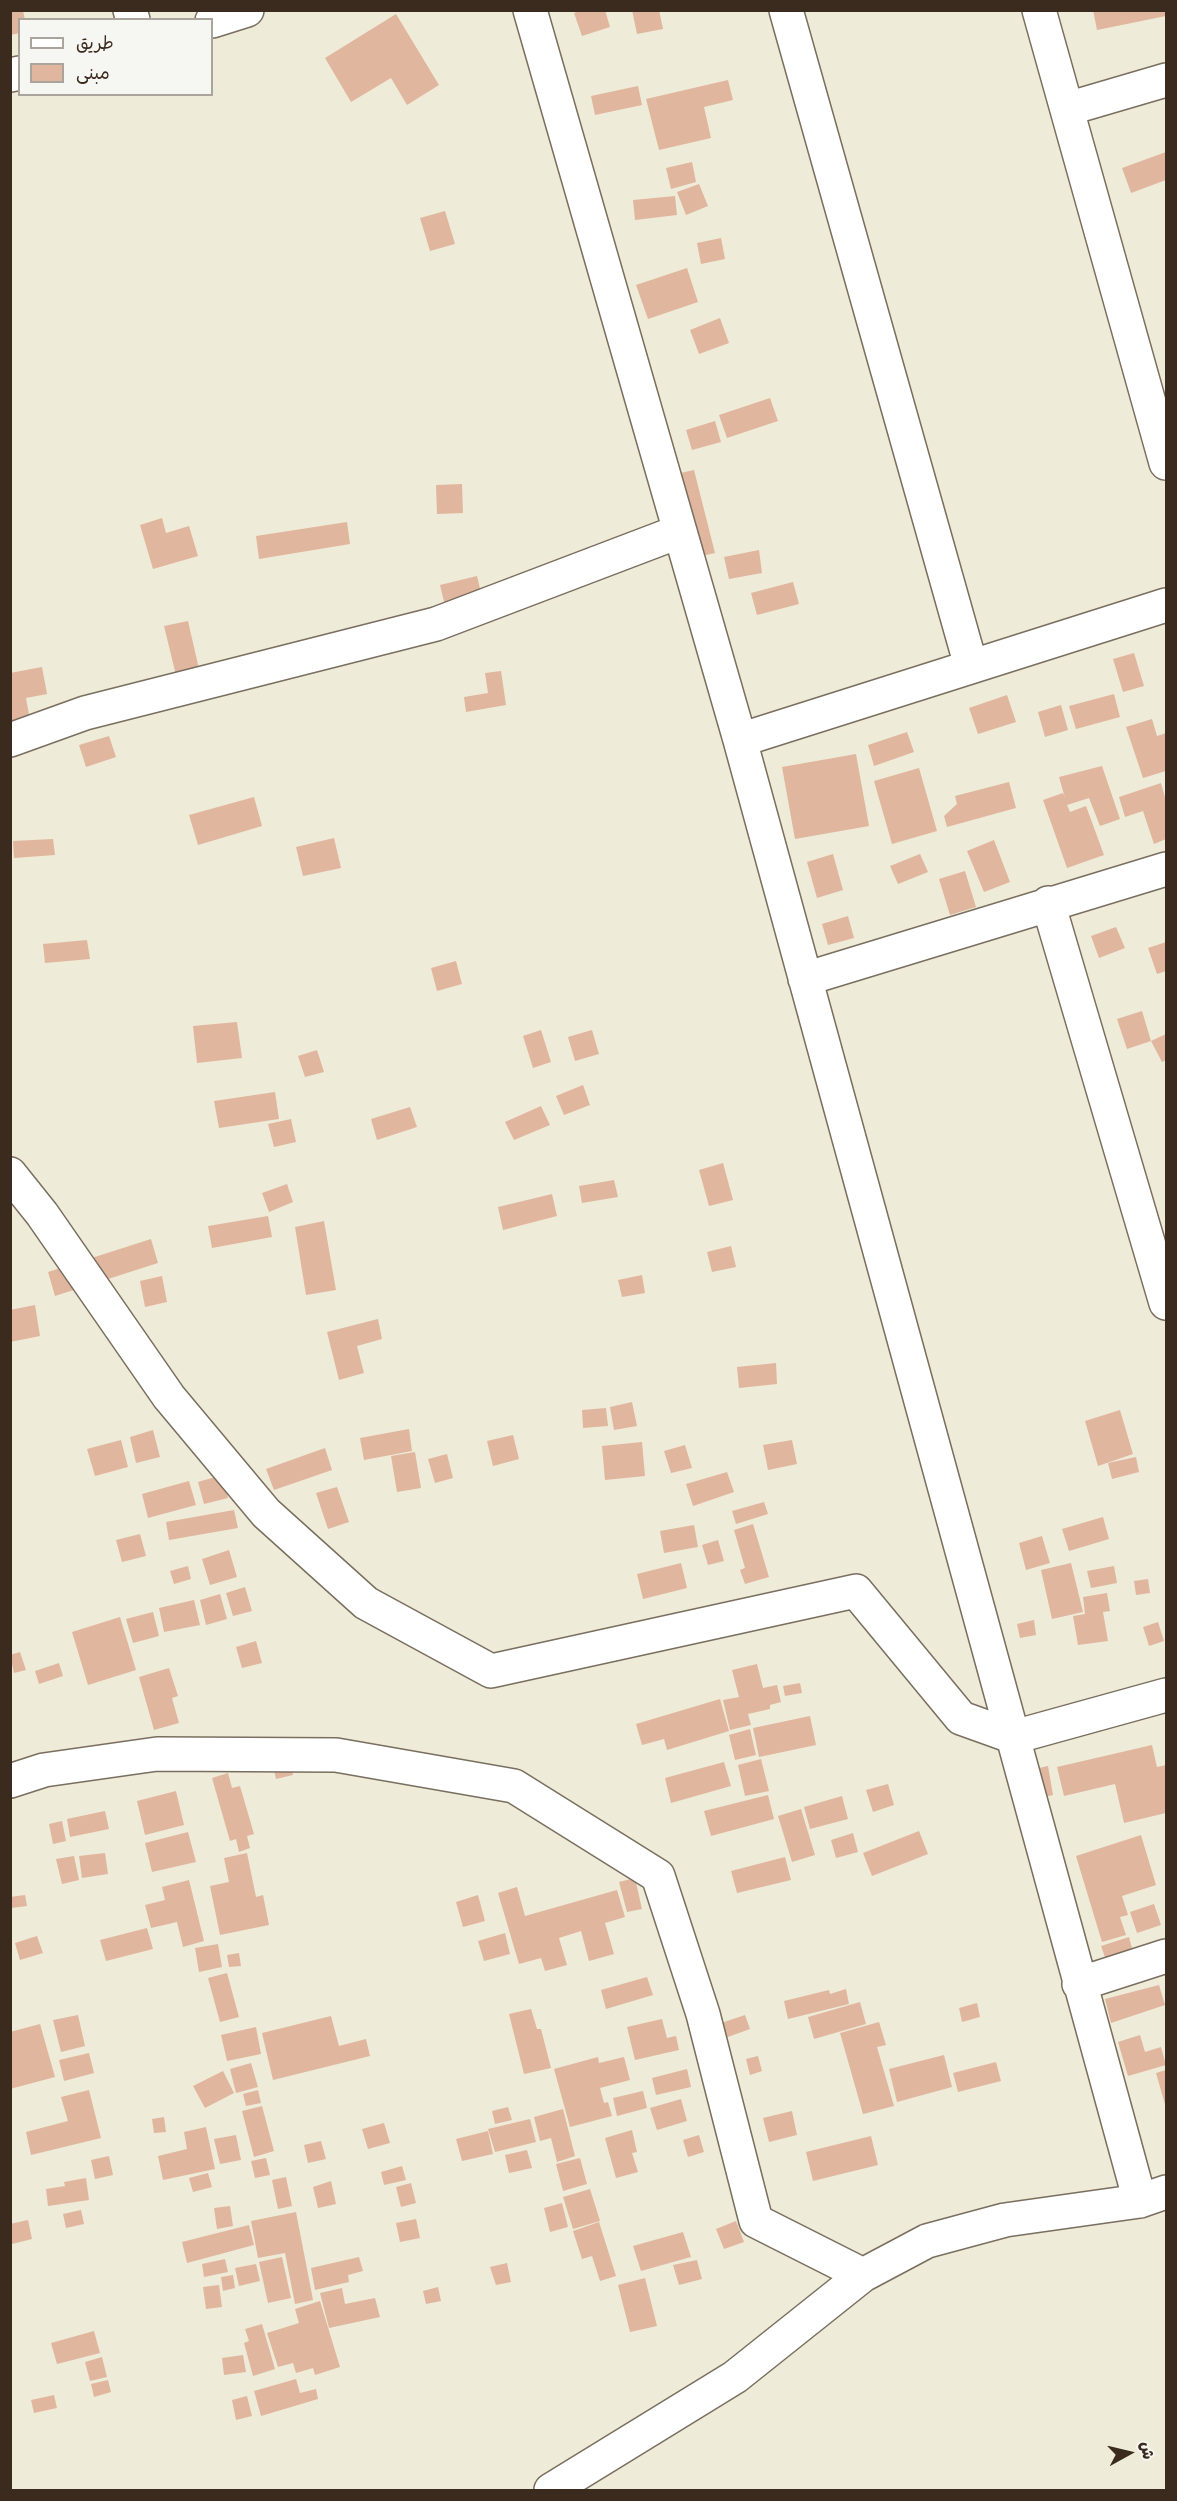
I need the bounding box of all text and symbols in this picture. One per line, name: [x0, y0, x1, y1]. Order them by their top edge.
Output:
legend: [18, 18, 213, 96]
text: طريق: [76, 27, 114, 59]
text: مبنى: [76, 57, 110, 89]
north arrow: [1099, 2423, 1159, 2483]
text: ش: [1132, 2440, 1163, 2461]

